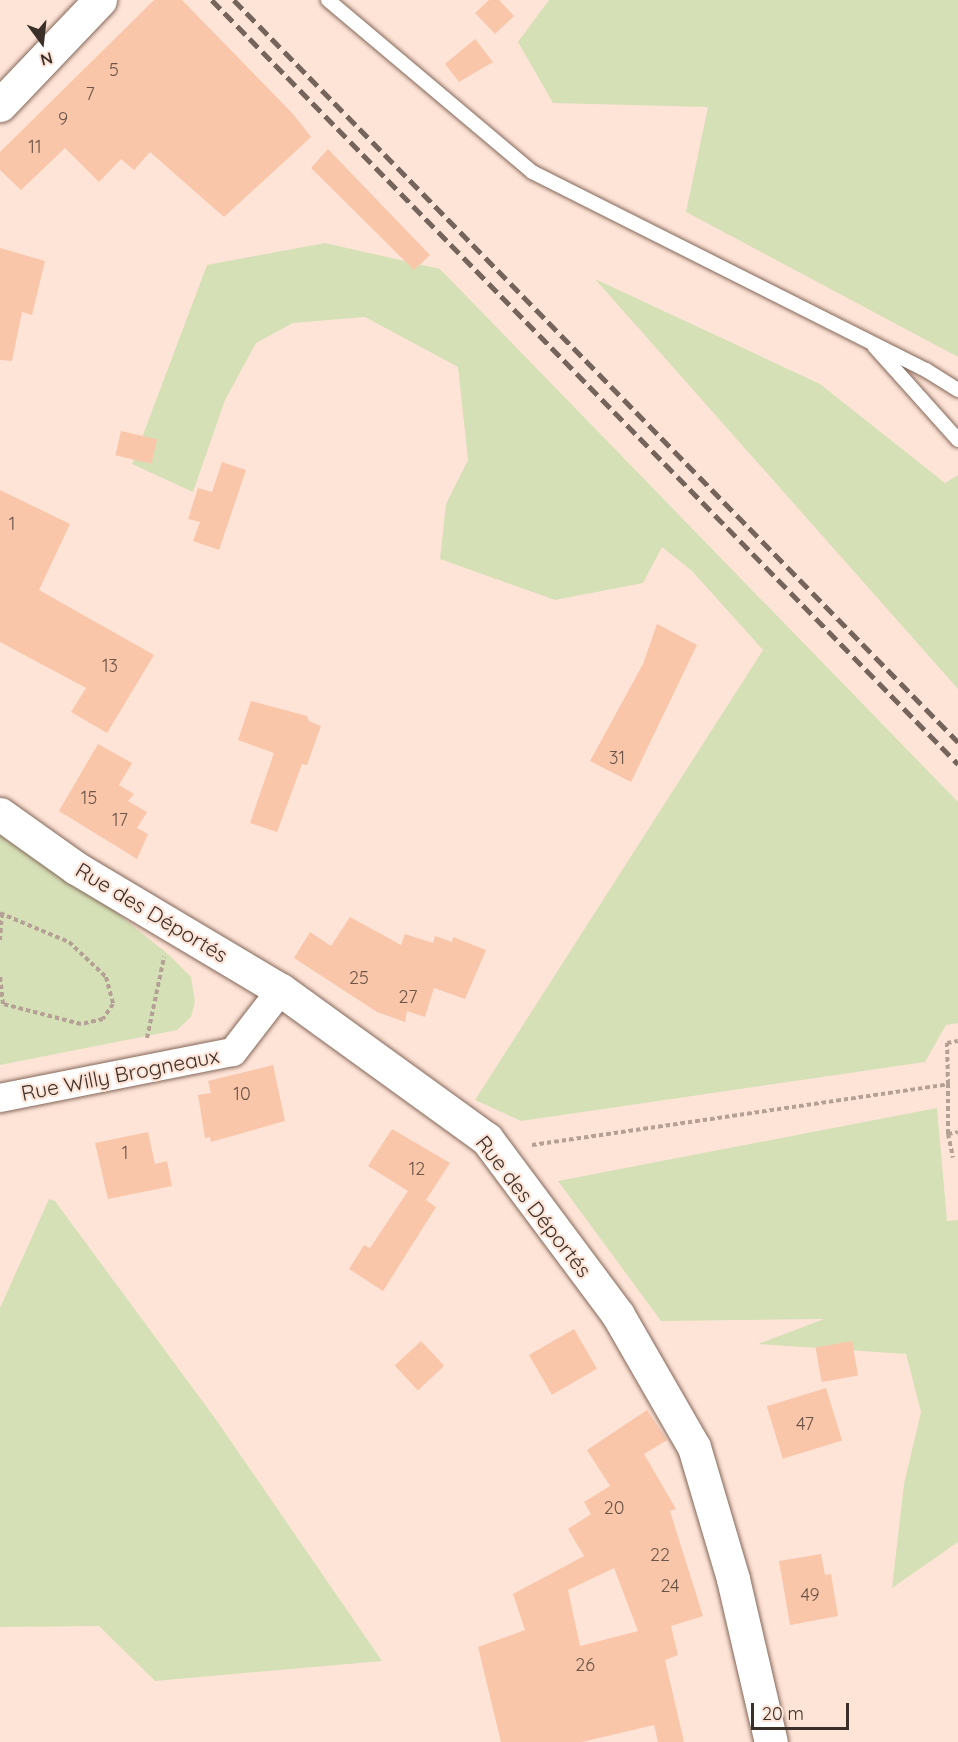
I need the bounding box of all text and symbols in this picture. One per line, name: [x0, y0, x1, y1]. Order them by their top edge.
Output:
north arrow: [12, 12, 72, 72]
text: N: [38, 48, 55, 71]
house number: 5: [109, 59, 119, 81]
house number: 7: [85, 83, 95, 105]
house number: 9: [58, 108, 68, 130]
house number: 11: [28, 136, 42, 158]
house number: 1: [9, 513, 15, 535]
house number: 13: [102, 655, 118, 677]
house number: 31: [609, 747, 625, 769]
house number: 15: [81, 787, 97, 809]
house number: 17: [112, 809, 128, 831]
street label: Rue des Déportés: [71, 857, 233, 967]
house number: 25: [349, 967, 369, 989]
house number: 27: [399, 986, 417, 1008]
street label: Rue Willy Brogneaux: [19, 1042, 221, 1106]
house number: 10: [233, 1083, 251, 1105]
street label: Rue des Déportés: [471, 1130, 597, 1282]
house number: 1: [122, 1142, 128, 1164]
house number: 12: [409, 1158, 425, 1180]
house number: 47: [796, 1413, 814, 1435]
house number: 20: [604, 1497, 624, 1519]
house number: 22: [650, 1544, 670, 1566]
house number: 24: [660, 1575, 680, 1597]
house number: 49: [800, 1584, 820, 1606]
house number: 26: [575, 1654, 595, 1676]
scale bar: [754, 1691, 852, 1729]
text: 20 m: [762, 1702, 804, 1725]

